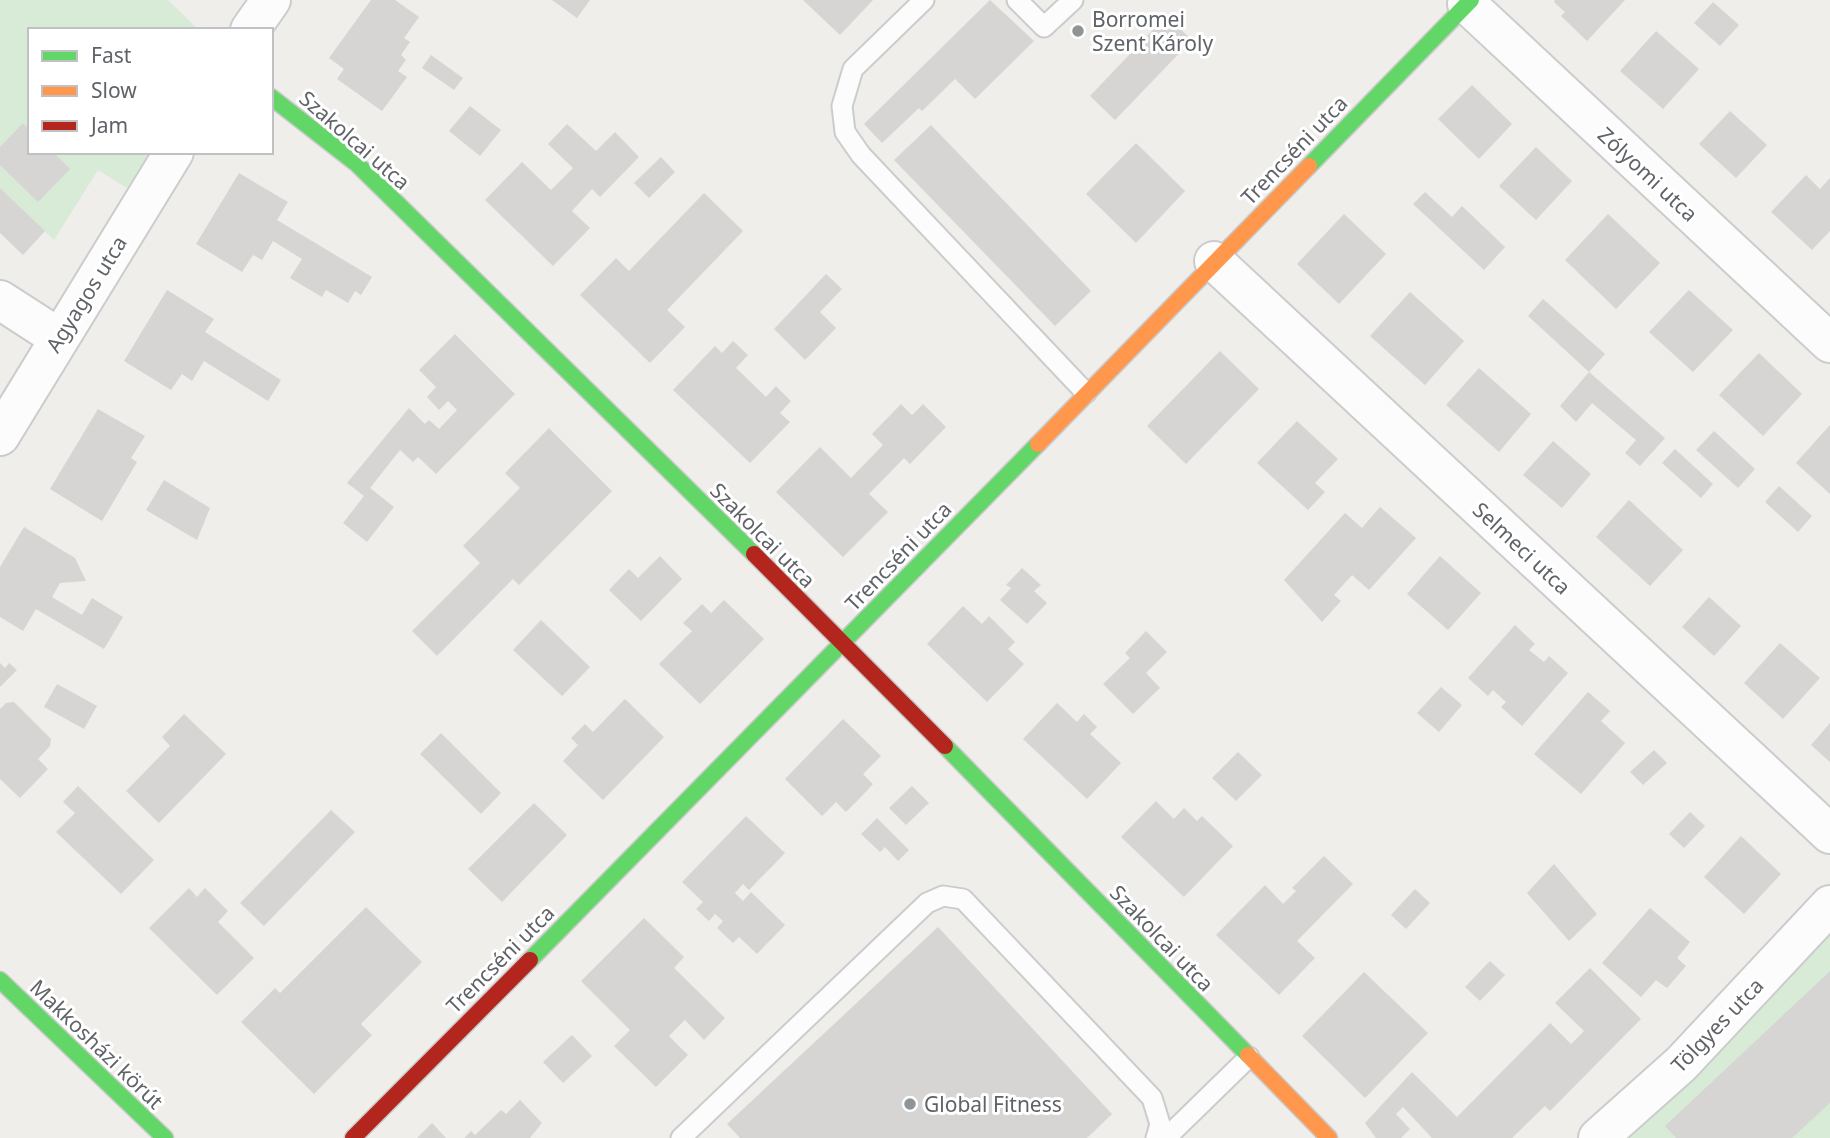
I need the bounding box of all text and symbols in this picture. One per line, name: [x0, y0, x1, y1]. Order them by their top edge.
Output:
place label: Borromei Szent Károly: [1092, 5, 1213, 57]
marker: Borromei Szent Károly: [1070, 23, 1086, 39]
legend: [28, 28, 273, 154]
text: Fast: [91, 41, 132, 69]
text: Slow: [91, 76, 137, 104]
street label: Szakolcai utca: [294, 84, 416, 196]
street label: Trencséni utca: [1235, 89, 1353, 211]
text: Jam: [89, 111, 128, 139]
street label: Zólyomi utca: [1592, 121, 1704, 227]
street label: Agyagos utca: [39, 230, 133, 358]
street label: Szakolcai utca: [704, 476, 822, 594]
street label: Trencséni utca: [839, 495, 957, 617]
street label: Selmeci utca: [1467, 496, 1577, 600]
street label: Szakolcai utca: [1104, 879, 1220, 997]
street label: Trencséni utca: [440, 899, 560, 1019]
street label: Tölgyes utca: [1665, 971, 1769, 1079]
street label: Makkosházi körút: [24, 973, 170, 1115]
place label: Global Fitness: [924, 1090, 1062, 1118]
marker: Global Fitness: [902, 1096, 918, 1112]

